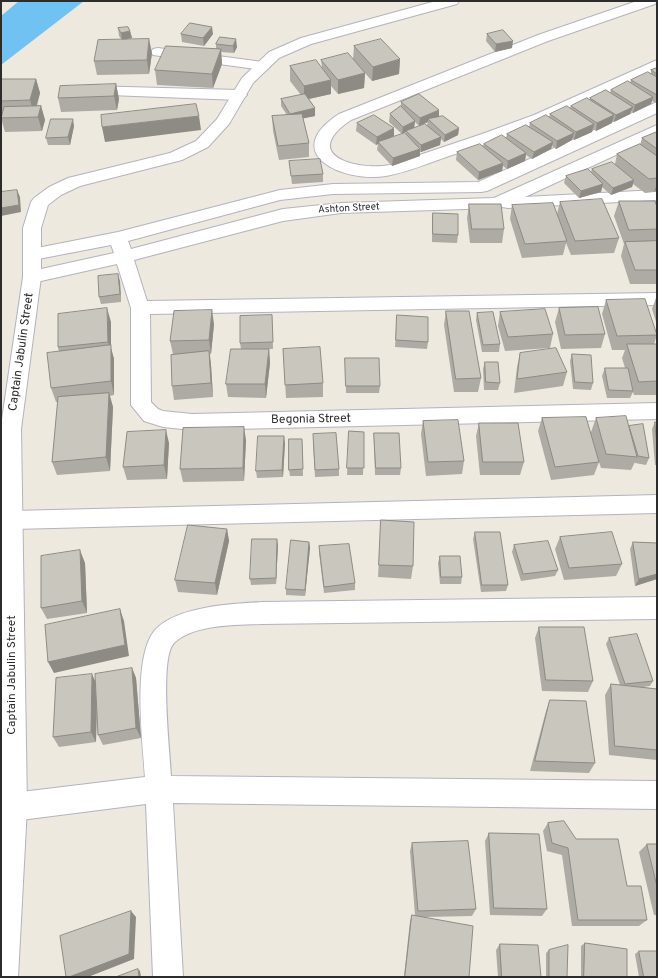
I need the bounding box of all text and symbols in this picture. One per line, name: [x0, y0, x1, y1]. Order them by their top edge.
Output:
street label: Ashton Street: [318, 201, 380, 217]
street label: Captain Jabulin Street: [7, 292, 37, 412]
street label: Begonia Street: [271, 412, 351, 428]
street label: Captain Jabulin Street: [6, 615, 20, 735]

